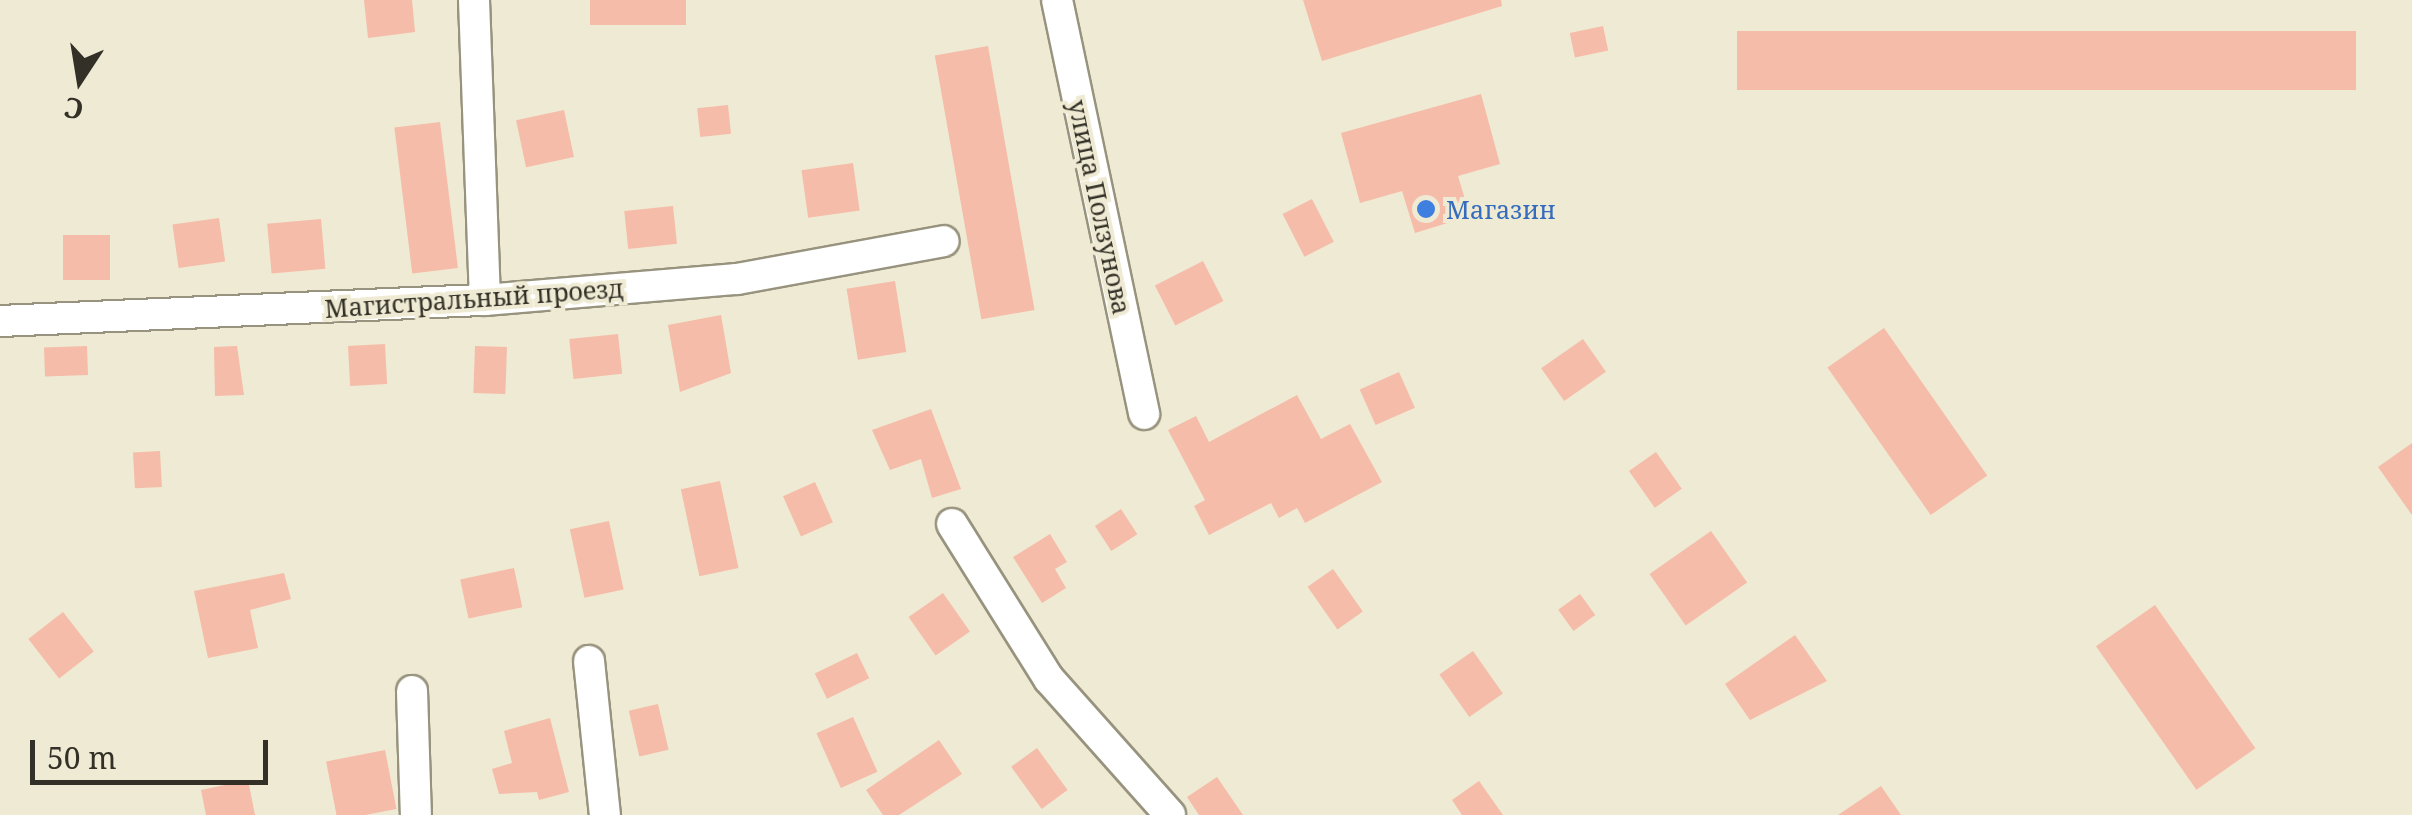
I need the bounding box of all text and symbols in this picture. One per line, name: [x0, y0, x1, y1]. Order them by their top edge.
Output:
north arrow: [30, 30, 130, 130]
text: С: [61, 89, 87, 130]
street label: улица Ползунова: [1063, 97, 1137, 317]
place label: Магазин: [1446, 194, 1556, 224]
marker: Магазин: [1415, 198, 1437, 220]
street label: Магистральный проезд: [324, 273, 624, 323]
scale bar: [35, 720, 272, 782]
text: 50 m: [47, 737, 117, 778]

